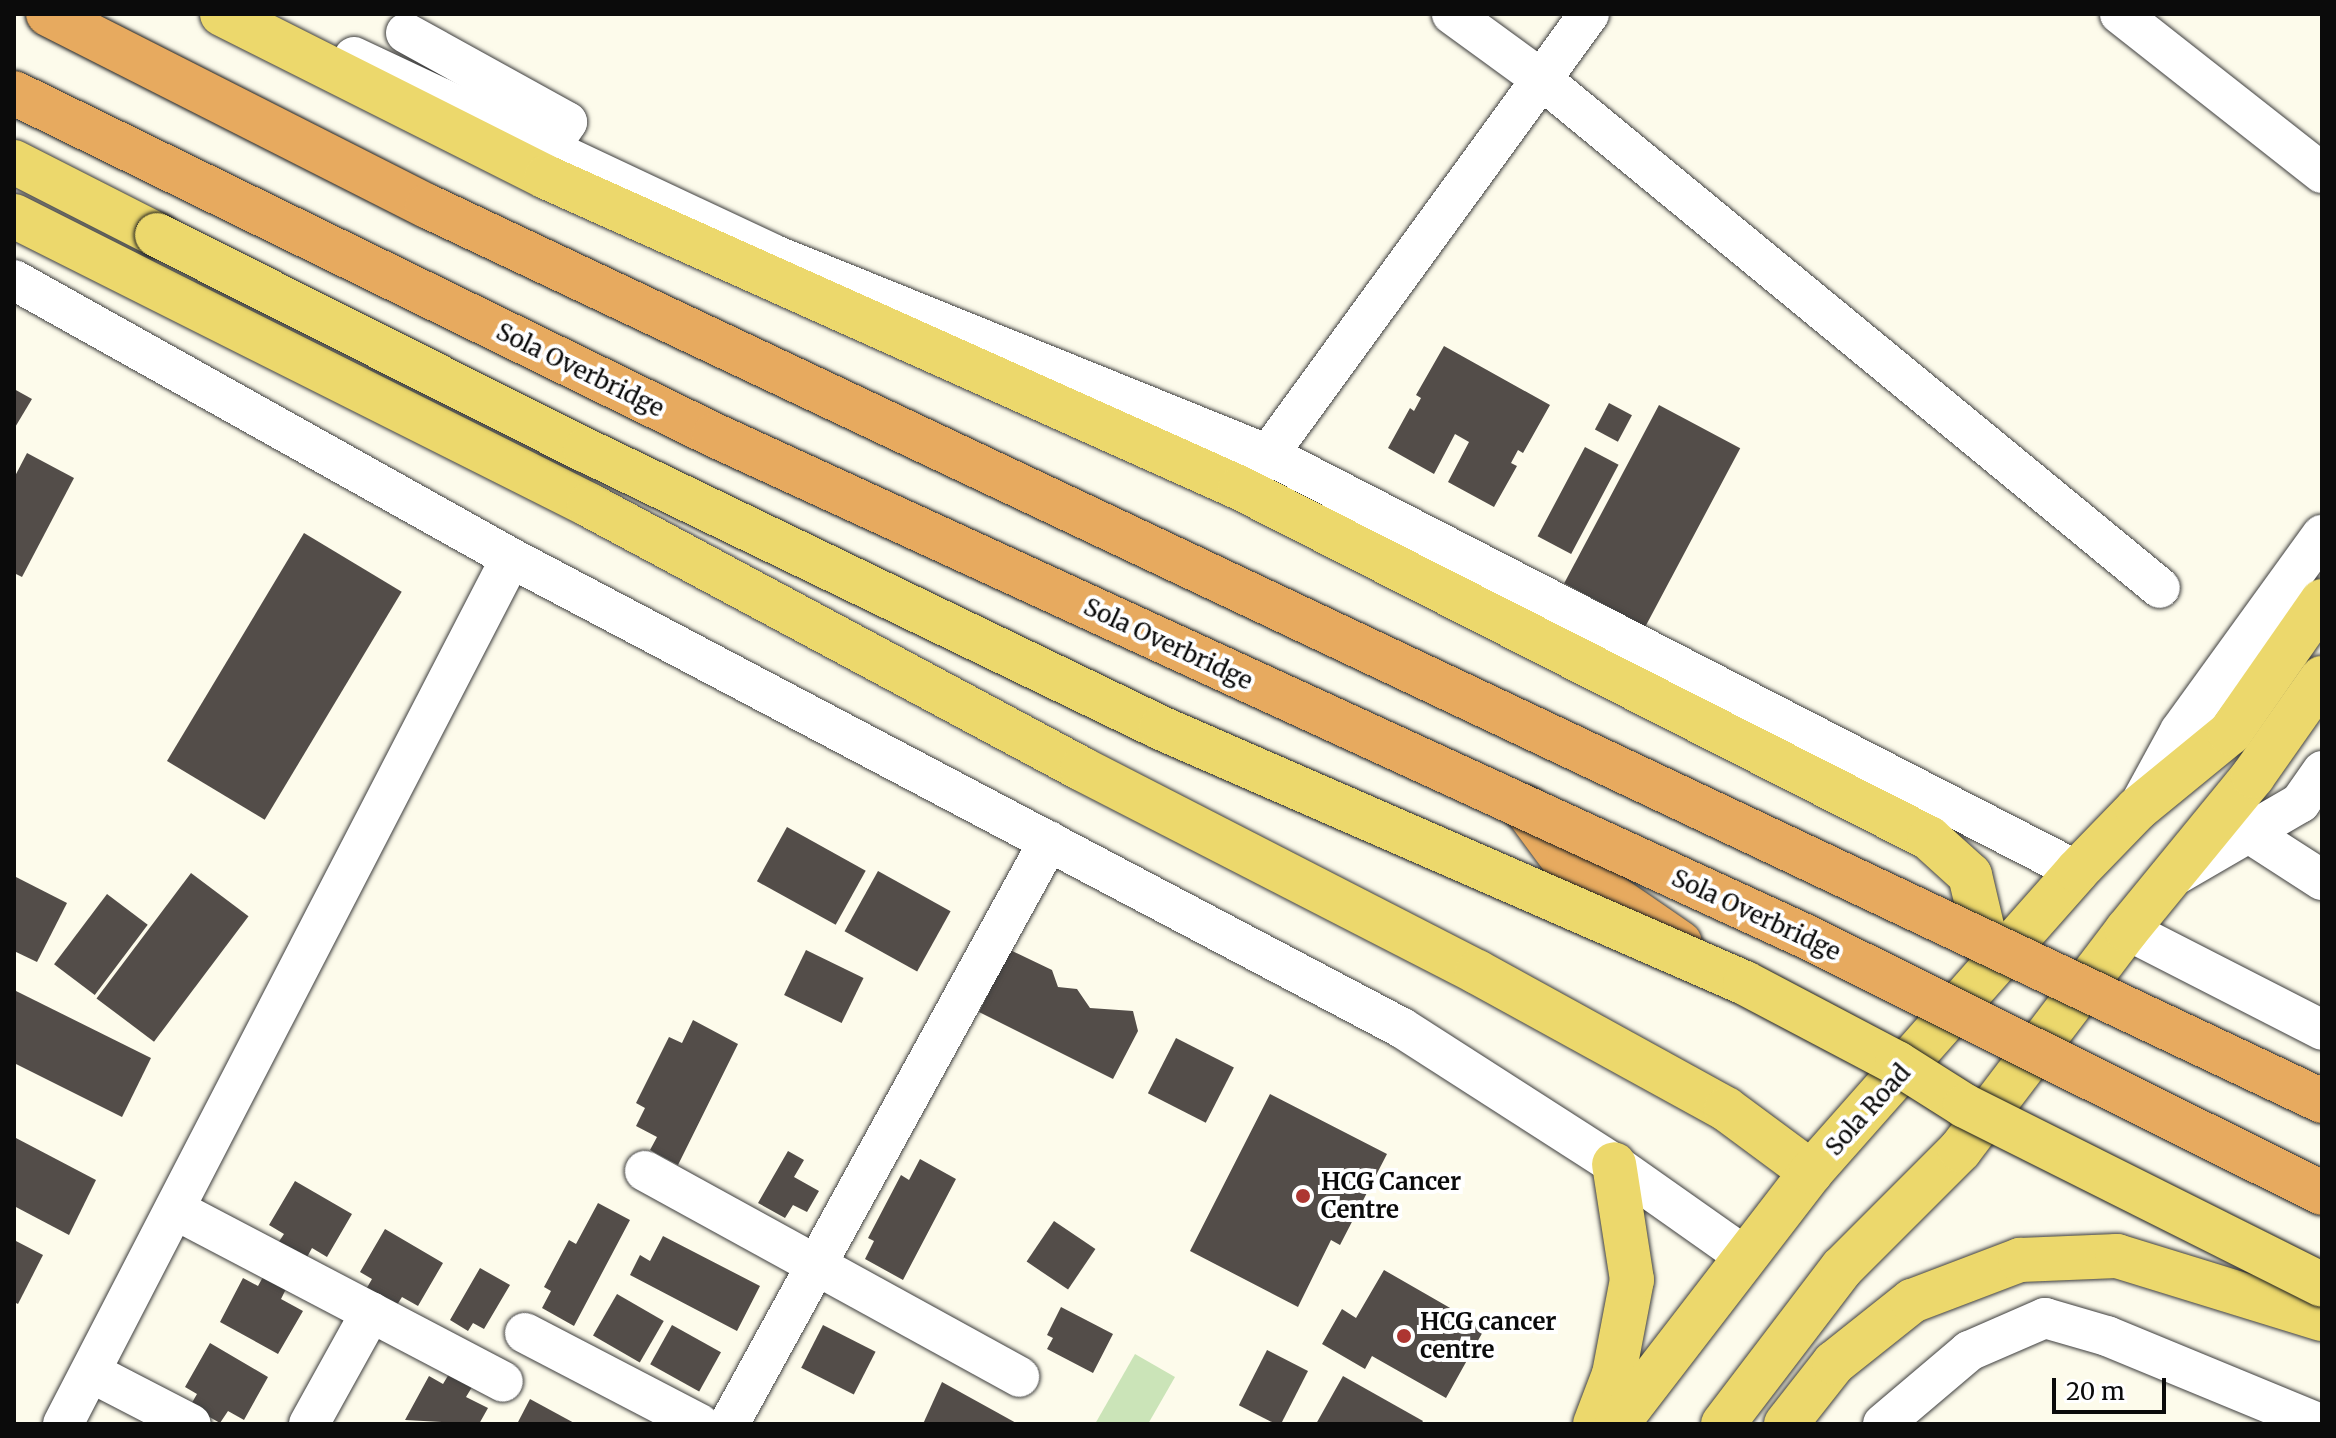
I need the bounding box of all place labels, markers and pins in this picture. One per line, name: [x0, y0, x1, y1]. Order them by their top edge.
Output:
place label: HCG Cancer Centre: [1321, 1168, 1461, 1224]
marker: HCG Cancer Centre: [1292, 1185, 1314, 1207]
place label: HCG cancer centre: [1420, 1308, 1556, 1364]
marker: HCG cancer centre: [1395, 1327, 1413, 1345]

